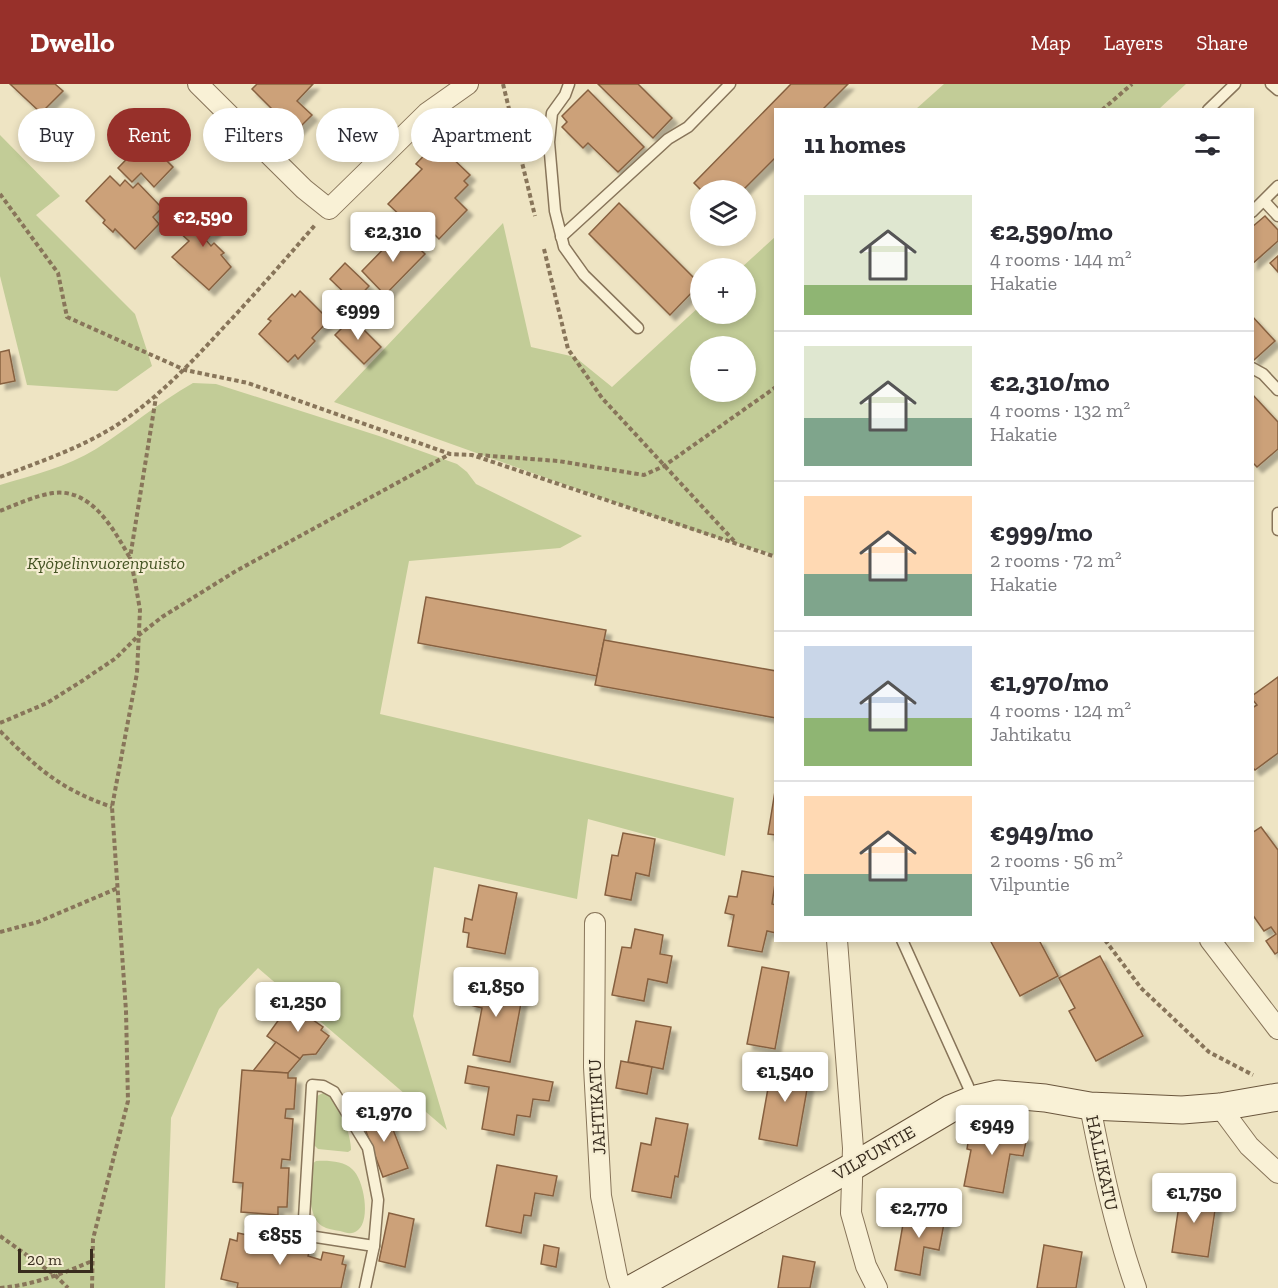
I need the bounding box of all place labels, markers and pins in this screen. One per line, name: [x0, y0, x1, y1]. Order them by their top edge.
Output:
pin: €2,590: [154, 197, 252, 248]
pin: €2,310: [344, 212, 442, 263]
pin: €999: [322, 290, 394, 341]
pin: €1,850: [447, 967, 545, 1018]
pin: €1,250: [249, 982, 347, 1033]
pin: €1,540: [736, 1052, 834, 1103]
pin: €1,970: [335, 1092, 433, 1143]
pin: €949: [956, 1105, 1028, 1156]
pin: €1,750: [1145, 1173, 1243, 1224]
pin: €2,770: [870, 1188, 968, 1239]
pin: €855: [244, 1215, 316, 1266]

